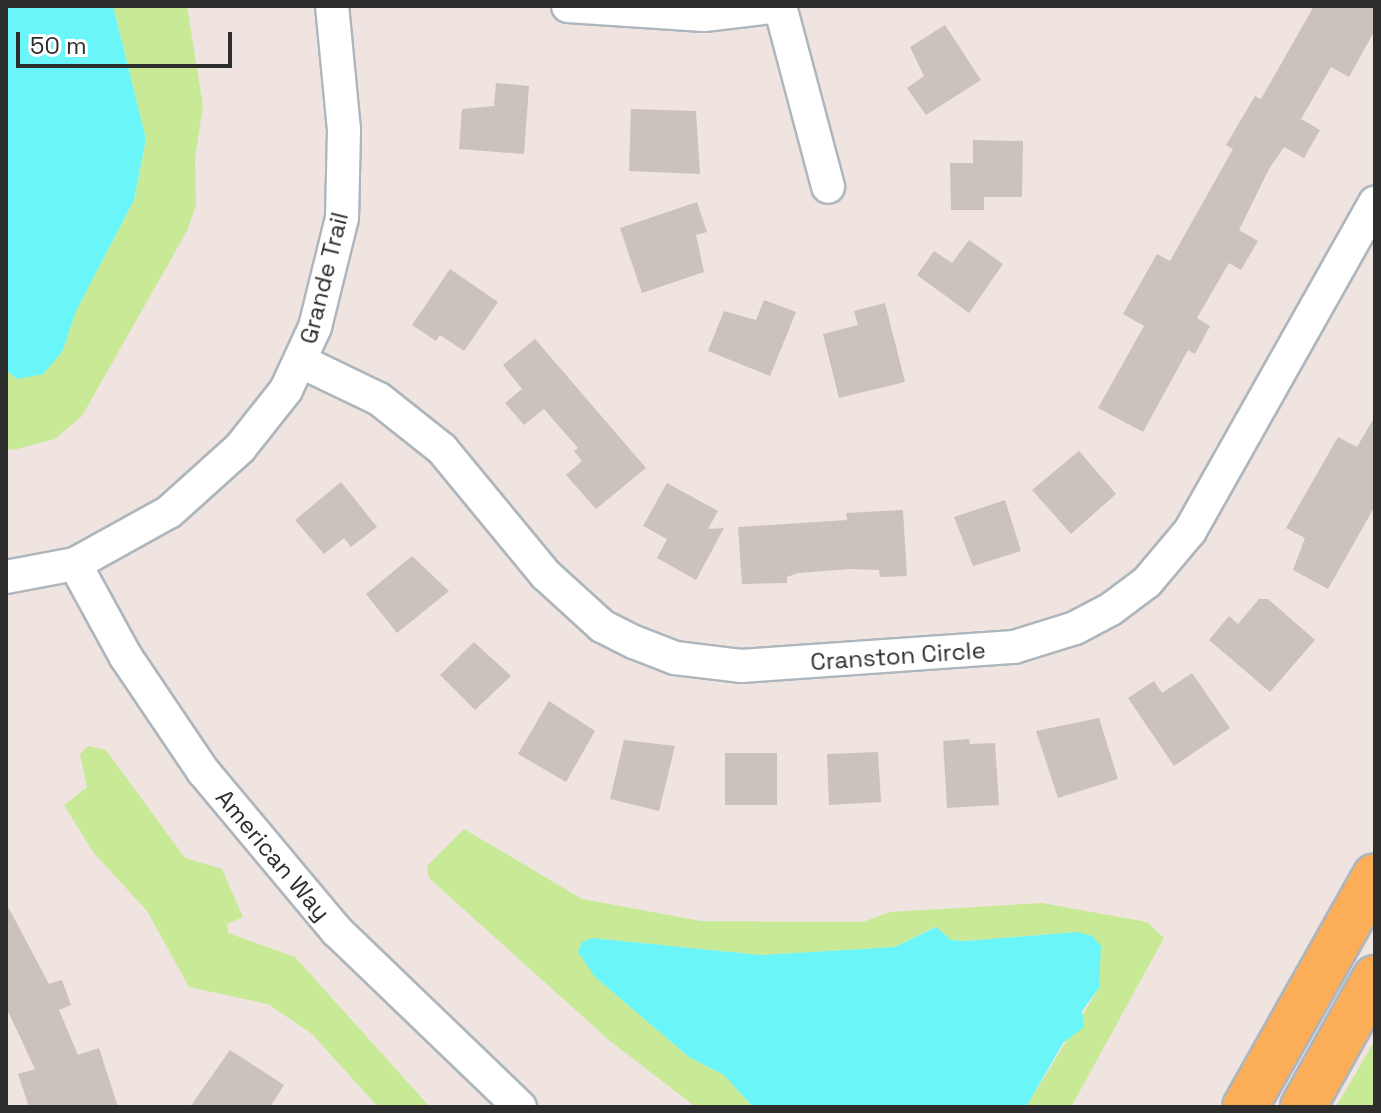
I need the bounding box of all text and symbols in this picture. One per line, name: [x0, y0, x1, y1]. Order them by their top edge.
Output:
scale bar: [20, 16, 236, 66]
text: 50 m: [30, 30, 87, 61]
street label: Grande Trail: [294, 209, 354, 347]
street label: Cranston Circle: [809, 636, 987, 676]
street label: American Way: [210, 783, 336, 927]

